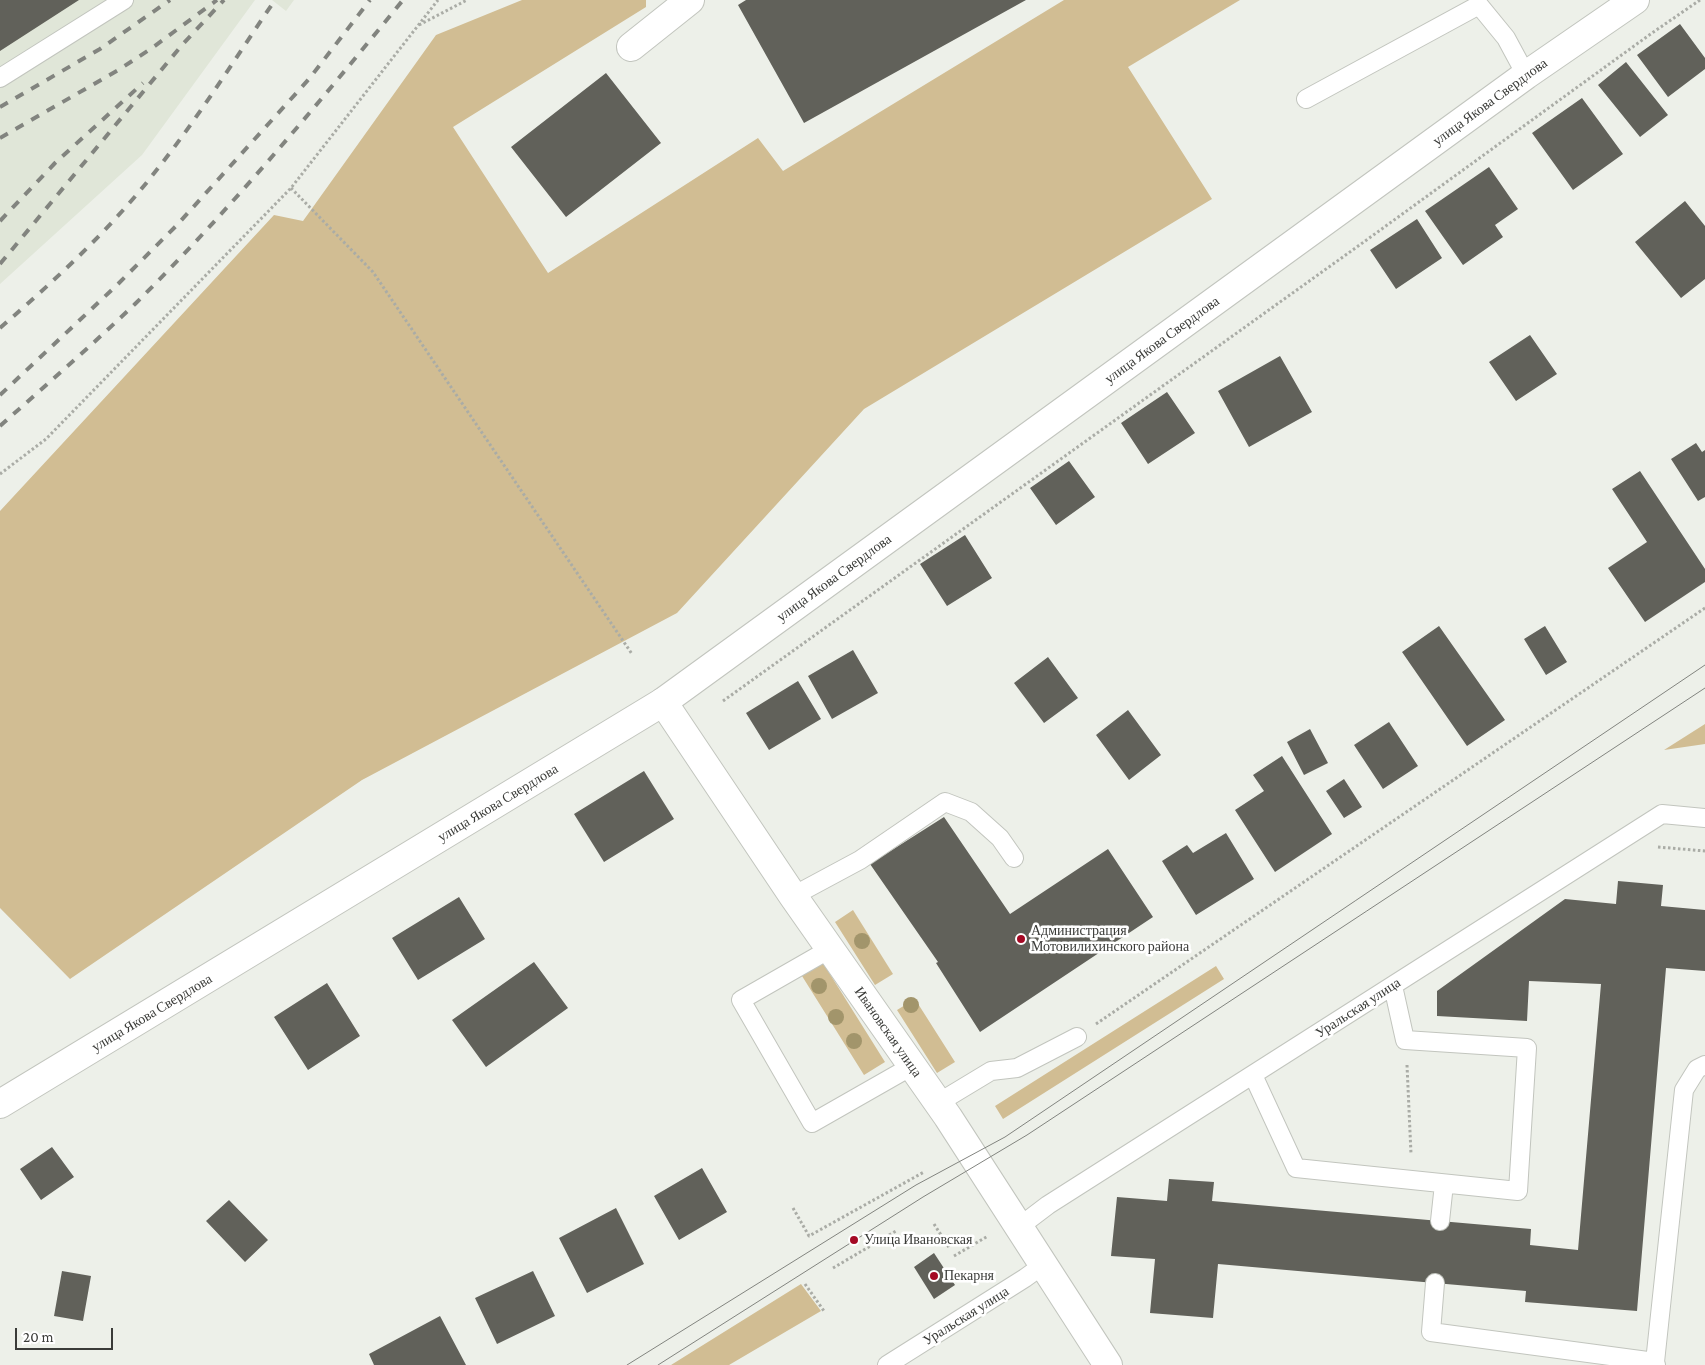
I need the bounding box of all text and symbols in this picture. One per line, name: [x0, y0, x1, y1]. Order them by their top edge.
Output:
street label: улица Якова Свердлова: [1429, 55, 1551, 149]
street label: улица Якова Свердлова: [1101, 293, 1223, 387]
street label: улица Якова Свердлова: [773, 531, 895, 625]
street label: улица Якова Свердлова: [435, 760, 561, 846]
place label: Администрация Мотовилихинского района: [1031, 923, 1189, 956]
marker: Администрация Мотовилихинского района: [1015, 933, 1027, 945]
street label: улица Якова Свердлова: [89, 970, 215, 1056]
street label: Уральская улица: [1312, 974, 1404, 1042]
street label: Ивановская улица: [851, 984, 925, 1080]
place label: Улица Ивановская: [864, 1232, 972, 1248]
marker: Улица Ивановская: [848, 1234, 860, 1246]
place label: Пекарня: [944, 1268, 994, 1284]
marker: Пекарня: [928, 1270, 940, 1282]
street label: Уральская улица: [920, 1283, 1012, 1349]
scale bar: [18, 1318, 115, 1350]
text: 20 m: [23, 1329, 54, 1345]

